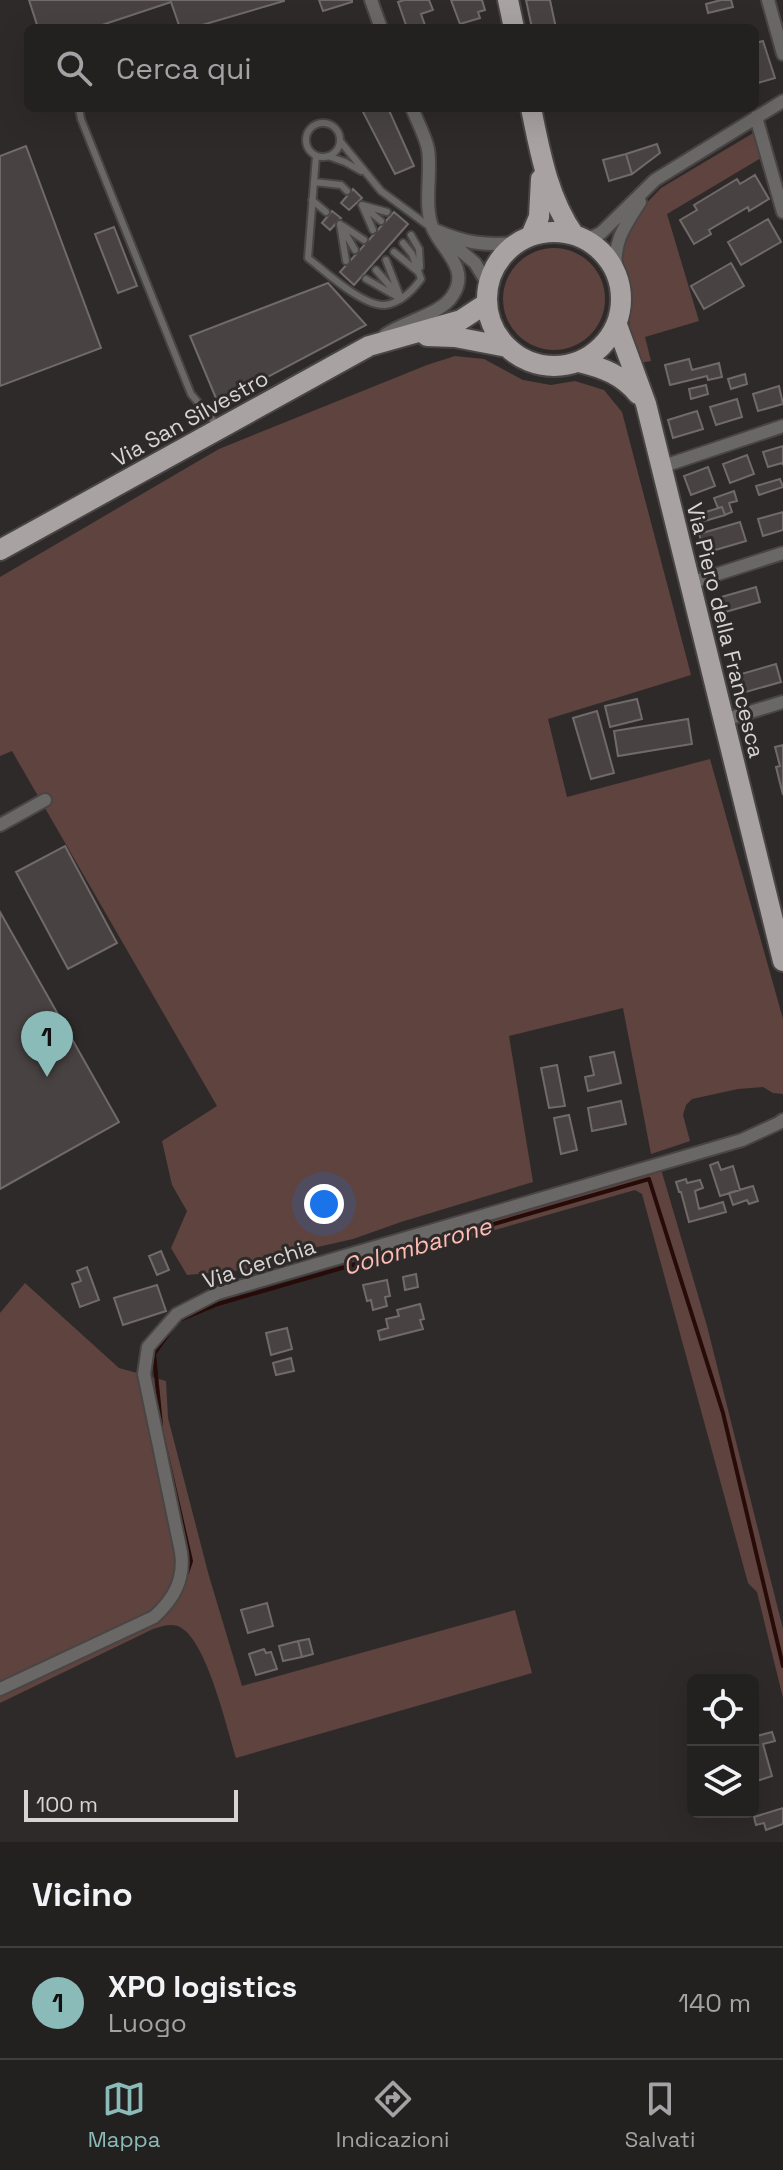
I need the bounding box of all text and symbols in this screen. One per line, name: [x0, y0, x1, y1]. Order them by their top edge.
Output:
search box: [24, 24, 759, 112]
icon: search: [52, 46, 96, 90]
text: Cerca qui: [116, 49, 252, 88]
street label: Via San Silvestro: [107, 364, 273, 472]
street label: Via Piero della Francesca: [681, 500, 771, 761]
pin: 1: [21, 1011, 73, 1077]
your location: [304, 1184, 344, 1224]
water label: Colombarone: [339, 1210, 496, 1282]
street label: Via Cerchia: [199, 1231, 319, 1294]
map controls: [687, 1674, 759, 1818]
button: locate: [687, 1674, 759, 1746]
button: layers: [687, 1746, 759, 1818]
scale bar: [24, 1786, 238, 1822]
text: 100 m: [36, 1790, 98, 1818]
text: Vicino: [32, 1873, 133, 1916]
text: XPO logistics: [108, 1967, 297, 2006]
text: 1: [52, 1986, 64, 2020]
text: 140 m: [678, 1986, 751, 2020]
text: Luogo: [108, 2006, 187, 2040]
tab: Mappa: [88, 2077, 160, 2153]
tab: Indicazioni: [336, 2077, 449, 2153]
tab: Salvati: [625, 2077, 695, 2153]

